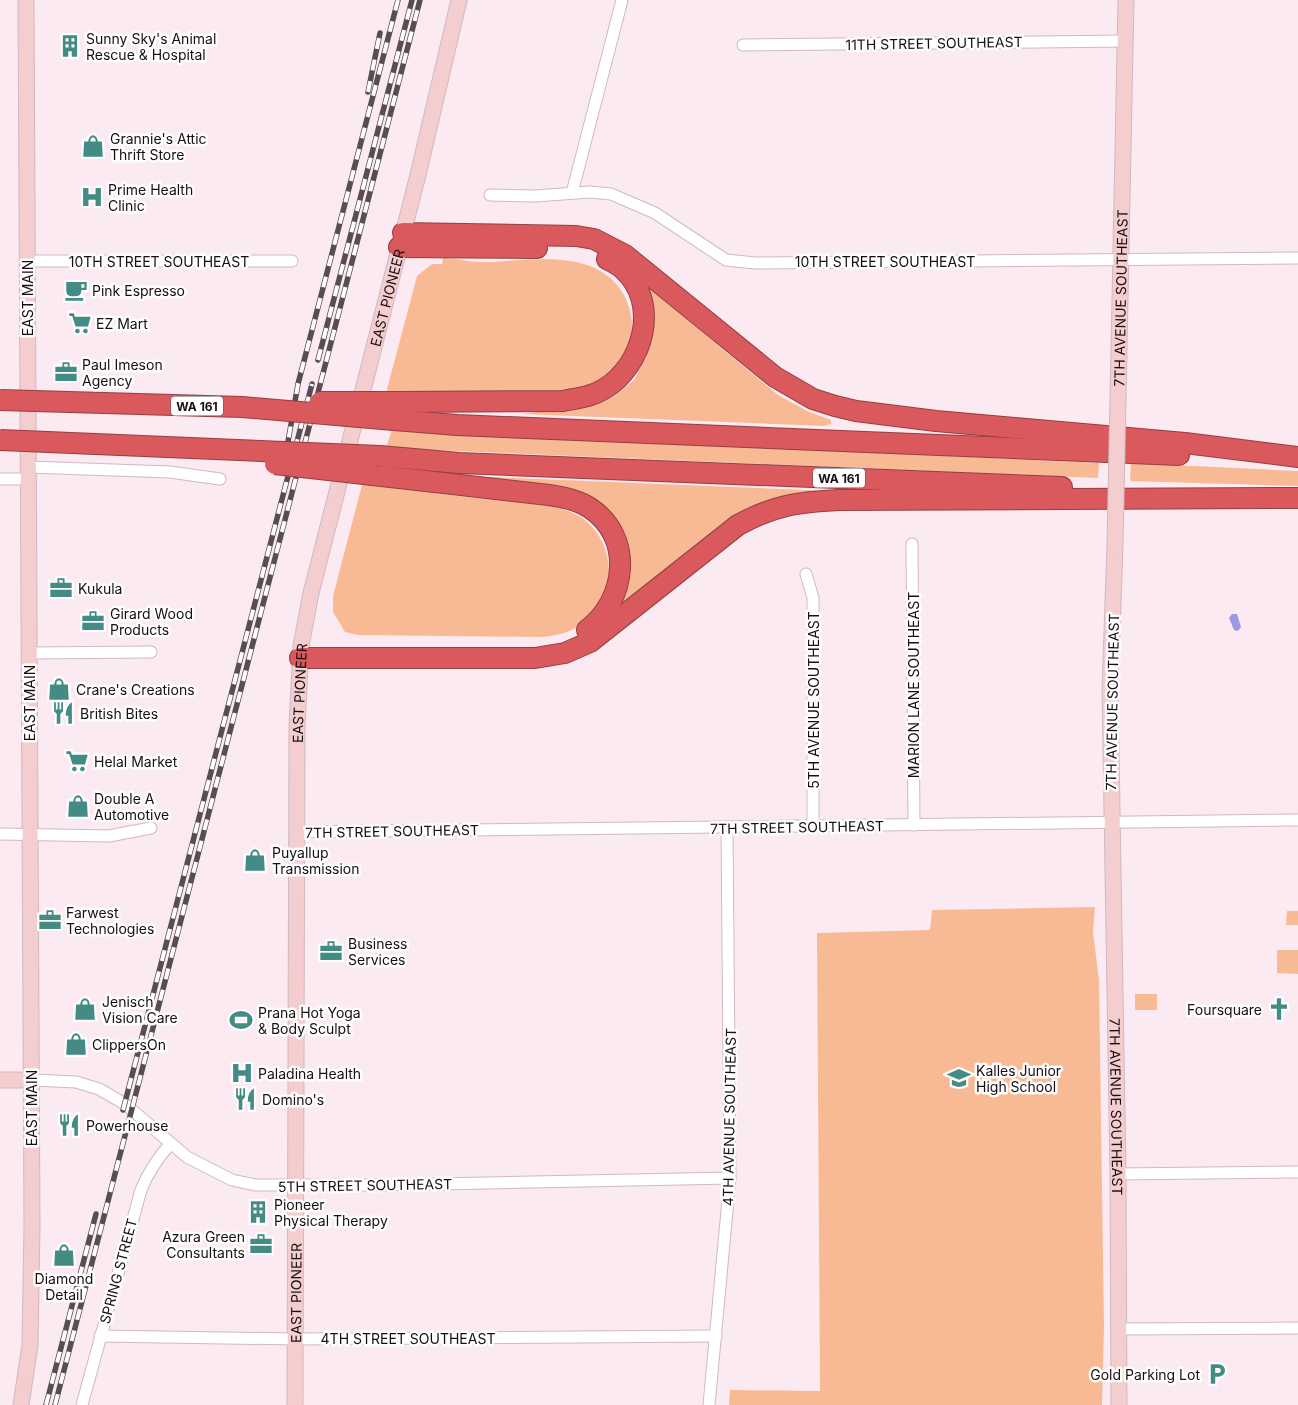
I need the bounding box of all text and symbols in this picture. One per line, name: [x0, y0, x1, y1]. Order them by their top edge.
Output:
place label: Sunny Sky's Animal Rescue & Hospital: [86, 30, 216, 63]
building icon: Sunny Sky's Animal Rescue & Hospital: [57, 33, 83, 59]
street label: 11TH STREET SOUTHEAST: [845, 33, 1023, 53]
place label: Grannie's Attic Thrift Store: [110, 130, 207, 163]
shop icon: Grannie's Attic Thrift Store: [80, 133, 106, 159]
place label: Prime Health Clinic: [108, 181, 193, 214]
hospital icon: Prime Health Clinic: [79, 184, 105, 210]
street label: 7TH AVENUE SOUTHEAST: [1110, 209, 1130, 387]
street label: EAST PIONEER: [366, 247, 407, 348]
street label: 10TH STREET SOUTHEAST: [69, 253, 249, 270]
street label: 10TH STREET SOUTHEAST: [795, 253, 975, 270]
street label: EAST MAIN: [19, 260, 36, 336]
cafe icon: Pink Espresso: [63, 277, 89, 303]
place label: Pink Espresso: [92, 282, 185, 299]
supermarket icon: EZ Mart: [67, 310, 93, 336]
place label: EZ Mart: [96, 315, 148, 332]
place label: Paul Imeson Agency: [82, 356, 163, 389]
office icon: Paul Imeson Agency: [53, 359, 79, 385]
road number: WA 161: [171, 396, 223, 416]
road number: WA 161: [813, 468, 865, 488]
office icon: Kukula: [48, 575, 74, 601]
place label: Kukula: [78, 580, 122, 597]
street label: MARION LANE SOUTHEAST: [905, 592, 922, 778]
place label: Girard Wood Products: [110, 605, 193, 638]
office icon: Girard Wood Products: [80, 608, 106, 634]
street label: 5TH AVENUE SOUTHEAST: [805, 611, 822, 789]
street label: 7TH AVENUE SOUTHEAST: [1102, 613, 1122, 791]
street label: EAST PIONEER: [288, 643, 310, 743]
street label: EAST MAIN: [21, 665, 38, 741]
shop icon: Crane's Creations: [46, 676, 72, 702]
place label: Crane's Creations: [76, 681, 195, 698]
restaurant icon: British Bites: [50, 700, 76, 726]
place label: British Bites: [80, 705, 158, 722]
supermarket icon: Helal Market: [64, 748, 90, 774]
place label: Helal Market: [94, 753, 178, 770]
place label: Double A Automotive: [94, 790, 169, 823]
shop icon: Double A Automotive: [65, 793, 91, 819]
street label: 7TH STREET SOUTHEAST: [710, 817, 884, 837]
street label: 7TH STREET SOUTHEAST: [305, 821, 479, 841]
place label: Puyallup Transmission: [272, 844, 360, 877]
shop icon: Puyallup Transmission: [242, 847, 268, 873]
place label: Farwest Technologies: [66, 904, 154, 937]
office icon: Farwest Technologies: [37, 907, 63, 933]
place label: Business Services: [348, 935, 407, 968]
office icon: Business Services: [318, 938, 344, 964]
place label: Jenisch Vision Care: [102, 993, 178, 1026]
shop icon: Jenisch Vision Care: [72, 996, 98, 1022]
church icon: Foursquare: [1266, 996, 1292, 1022]
place label: Foursquare: [1187, 1001, 1262, 1018]
place label: Prana Hot Yoga & Body Sculpt: [258, 1004, 361, 1037]
sports icon: Prana Hot Yoga & Body Sculpt: [228, 1007, 254, 1033]
street label: 7TH AVENUE SOUTHEAST: [1107, 1018, 1127, 1195]
street label: 4TH AVENUE SOUTHEAST: [719, 1028, 739, 1206]
shop icon: ClippersOn: [63, 1031, 89, 1057]
place label: ClippersOn: [92, 1036, 166, 1053]
hospital icon: Paladina Health: [229, 1060, 255, 1086]
place label: Kalles Junior High School: [976, 1062, 1061, 1095]
place label: Paladina Health: [258, 1065, 361, 1082]
school or university icon: Kalles Junior High School: [946, 1065, 972, 1091]
street label: EAST MAIN: [23, 1070, 40, 1146]
restaurant icon: Domino's: [232, 1086, 258, 1112]
place label: Domino's: [262, 1091, 324, 1108]
restaurant icon: Powerhouse: [56, 1112, 82, 1138]
place label: Powerhouse: [86, 1117, 168, 1134]
street label: 5TH STREET SOUTHEAST: [278, 1175, 452, 1195]
place label: Pioneer Physical Therapy: [274, 1196, 388, 1229]
building icon: Pioneer Physical Therapy: [245, 1199, 271, 1225]
street label: SPRING STREET: [96, 1216, 140, 1326]
place label: Azura Green Consultants: [162, 1228, 245, 1261]
office icon: Azura Green Consultants: [248, 1231, 274, 1257]
shop icon: Diamond Detail: [51, 1242, 77, 1268]
street label: EAST PIONEER: [287, 1243, 304, 1343]
place label: Diamond Detail: [35, 1270, 93, 1303]
street label: 4TH STREET SOUTHEAST: [321, 1330, 495, 1347]
parking icon: Gold Parking Lot: [1204, 1361, 1230, 1387]
place label: Gold Parking Lot: [1090, 1366, 1200, 1383]

